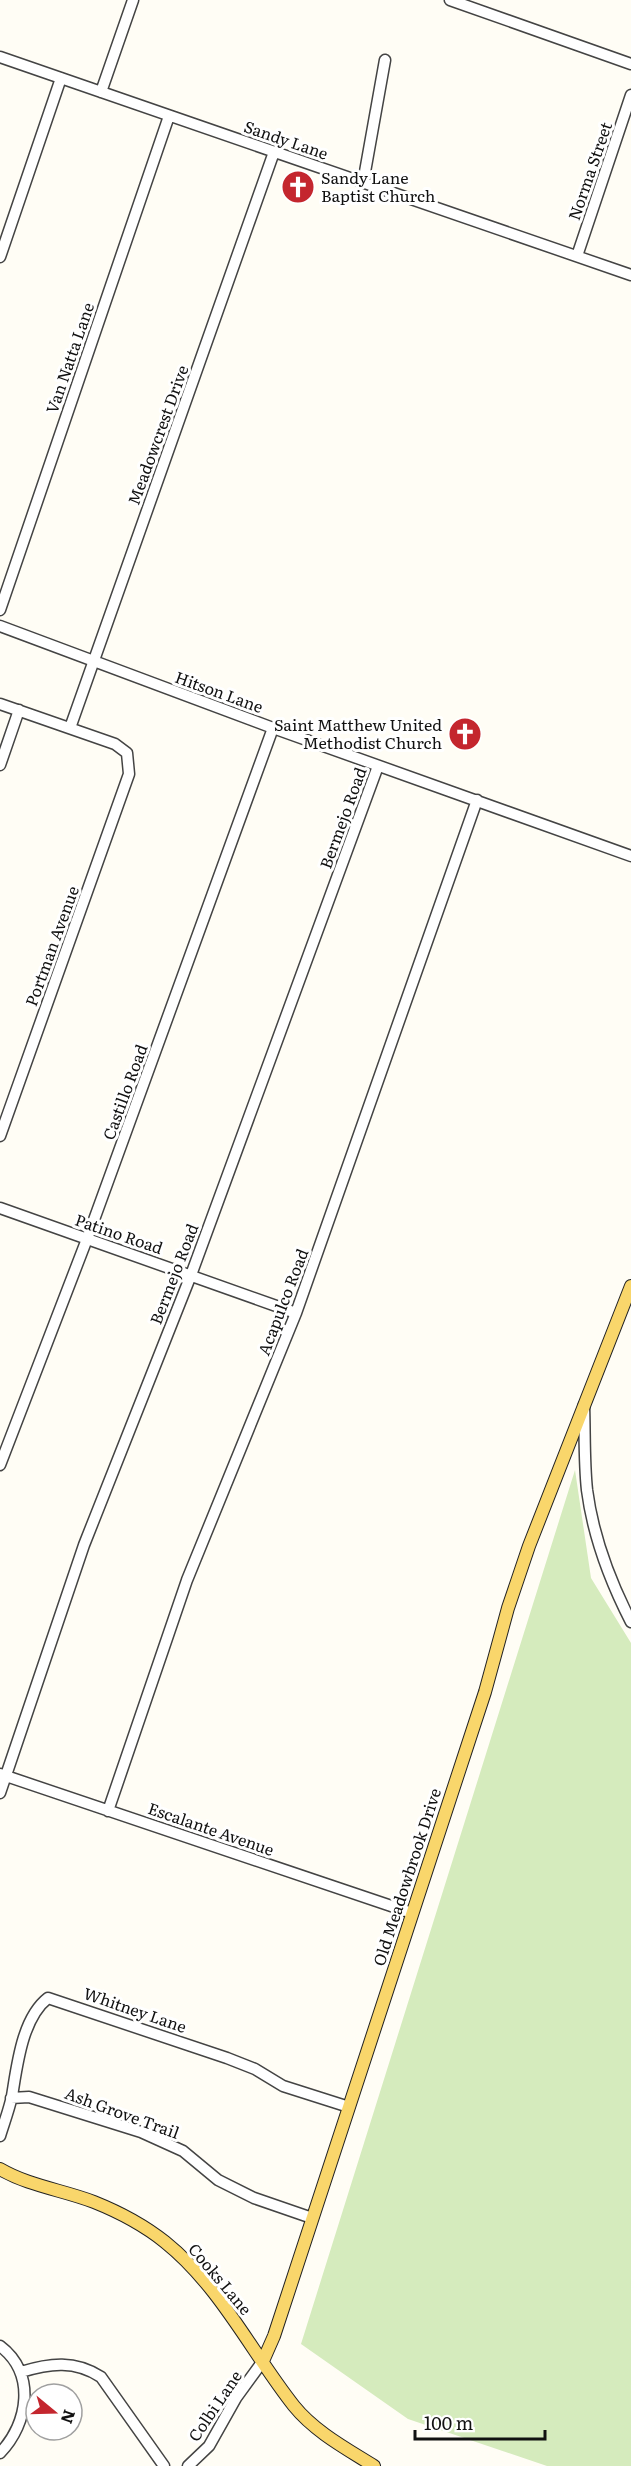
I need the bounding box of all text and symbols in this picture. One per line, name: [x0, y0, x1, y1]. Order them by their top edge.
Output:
street label: Sandy Lane: [241, 113, 332, 165]
street label: Norma Street: [561, 118, 617, 223]
place label: Sandy Lane Baptist Church: [321, 165, 436, 207]
church icon: Sandy Lane Baptist Church: [280, 169, 316, 205]
street label: Van Natta Lane: [39, 299, 99, 416]
street label: Meadowcrest Drive: [121, 361, 194, 508]
street label: Hitson Lane: [172, 664, 267, 718]
place label: Saint Matthew United Methodist Church: [274, 712, 442, 754]
church icon: Saint Matthew United Methodist Church: [447, 716, 483, 752]
street label: Bermejo Road: [313, 763, 372, 872]
street label: Portman Avenue: [18, 882, 84, 1009]
street label: Castillo Road: [96, 1040, 153, 1143]
street label: Patino Road: [72, 1207, 167, 1259]
street label: Bermejo Road: [143, 1220, 203, 1328]
street label: Acapulco Road: [251, 1245, 314, 1358]
street label: Old Meadowbrook Drive: [366, 1785, 446, 1969]
street label: Escalante Avenue: [145, 1795, 278, 1861]
street label: Whitney Lane: [81, 1980, 190, 2038]
street label: Ash Grove Trail: [62, 2080, 183, 2144]
street label: Cooks Lane: [184, 2237, 258, 2320]
street label: Colbi Lane: [181, 2365, 247, 2446]
north arrow: [24, 2382, 84, 2442]
scale bar: [415, 2403, 546, 2441]
text: N: [56, 2407, 83, 2427]
text: 100 m: [424, 2409, 473, 2436]

